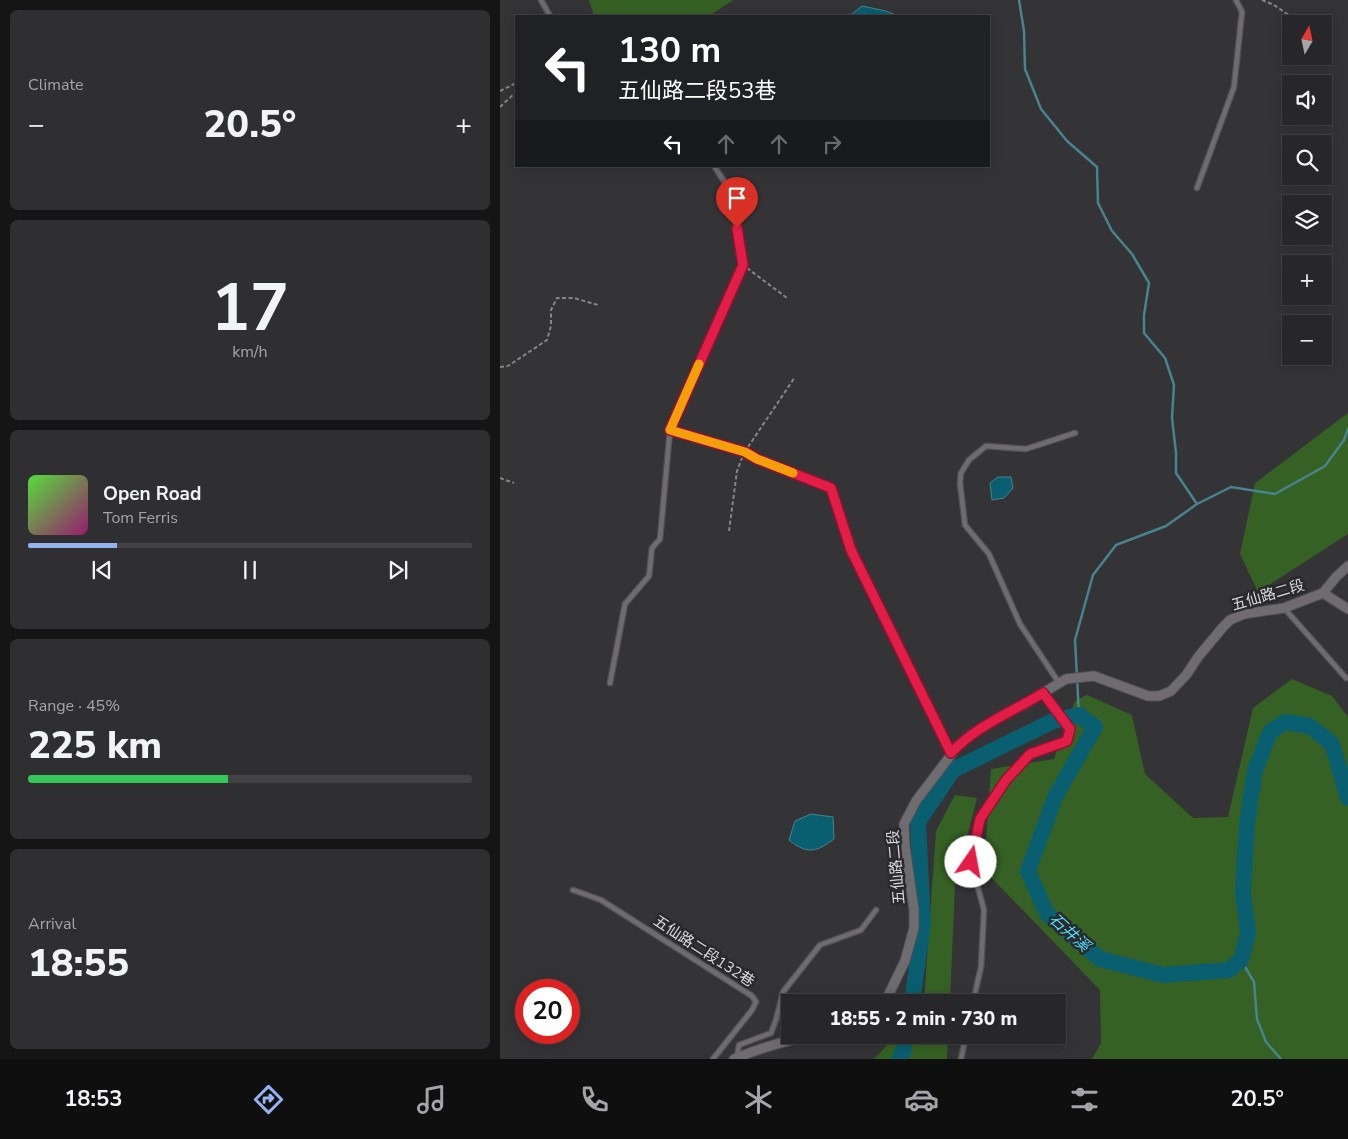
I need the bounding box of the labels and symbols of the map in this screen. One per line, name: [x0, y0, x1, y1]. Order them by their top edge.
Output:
north arrow: [1282, 15, 1332, 65]
pin: [716, 177, 758, 228]
street label: 五仙路二段: [1229, 575, 1307, 615]
street label: 五仙路二段: [883, 829, 909, 905]
position arrow: [944, 835, 996, 887]
water label: 石井溪: [1044, 909, 1096, 958]
street label: 五仙路二段132巷: [649, 911, 759, 991]
speed limit sign: 20: [515, 979, 580, 1044]

